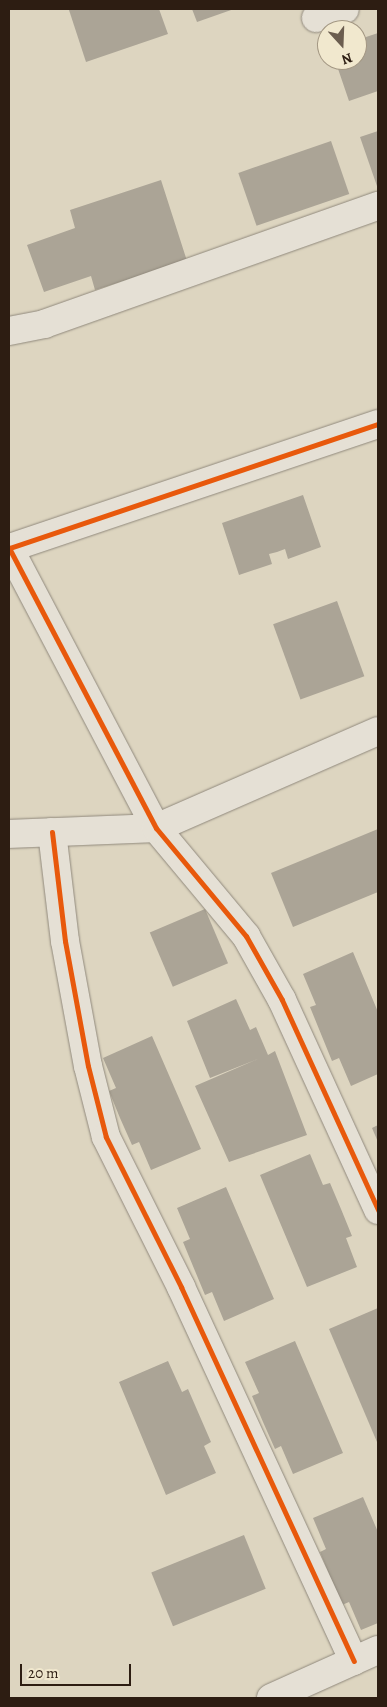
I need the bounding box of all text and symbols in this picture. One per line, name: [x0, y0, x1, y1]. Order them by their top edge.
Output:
north arrow: [317, 20, 367, 70]
text: N: [339, 48, 355, 69]
scale bar: [22, 1654, 134, 1686]
text: 20 m: [28, 1663, 59, 1683]

